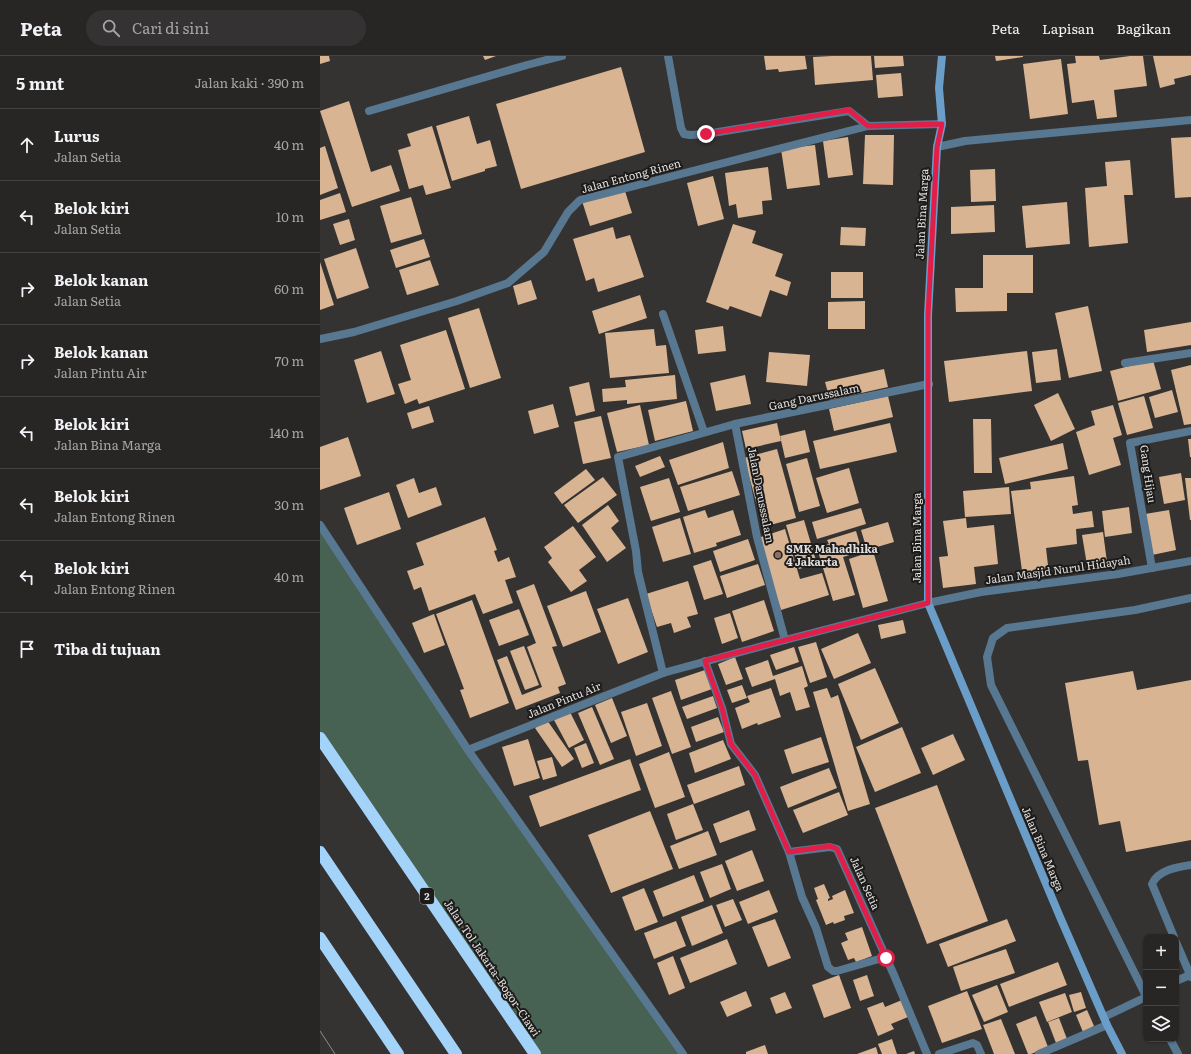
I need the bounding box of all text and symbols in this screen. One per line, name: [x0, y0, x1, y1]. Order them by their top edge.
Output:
search box: [86, 10, 366, 46]
text: Peta: [20, 14, 62, 42]
text: Cari di sini: [132, 16, 209, 39]
icon: search: [100, 17, 122, 39]
text: Peta: [991, 18, 1020, 38]
text: Lapisan: [1042, 18, 1095, 38]
text: Bagikan: [1117, 18, 1171, 38]
text: 5 mnt: [16, 70, 64, 95]
text: Jalan kaki · 390 m: [195, 73, 304, 92]
text: Lurus: [54, 124, 99, 147]
route end: [697, 125, 715, 143]
icon: ahead: [16, 134, 38, 156]
text: 40 m: [274, 135, 304, 154]
text: Jalan Setia: [54, 147, 121, 166]
street label: Jalan Entong Rinen: [579, 154, 682, 196]
street label: Jalan Bina Marga: [911, 168, 931, 260]
text: Belok kiri: [54, 196, 130, 219]
icon: left: [16, 206, 38, 228]
text: 10 m: [276, 207, 304, 226]
text: Jalan Setia: [54, 219, 121, 238]
text: Belok kanan: [54, 268, 148, 291]
icon: right: [16, 278, 38, 300]
text: 60 m: [274, 279, 304, 298]
text: Jalan Setia: [54, 291, 121, 310]
text: Belok kanan: [54, 340, 148, 363]
icon: right: [16, 350, 38, 372]
text: 70 m: [275, 351, 304, 370]
text: Jalan Pintu Air: [54, 363, 147, 382]
street label: Gang Darussalam: [767, 379, 861, 413]
text: Belok kiri: [54, 412, 130, 435]
icon: left: [16, 422, 38, 444]
text: 140 m: [269, 423, 304, 442]
text: Jalan Bina Marga: [54, 435, 161, 454]
street label: Gang Hijau: [1137, 444, 1161, 504]
street label: Jalan Darusssalam: [745, 445, 779, 545]
text: Belok kiri: [54, 484, 130, 507]
street label: Jalan Bina Marga: [908, 493, 924, 583]
icon: left: [16, 494, 38, 516]
text: 30 m: [274, 495, 304, 514]
text: Jalan Entong Rinen: [54, 507, 175, 526]
place label: SMK Mahadhika 4 Jakarta: [786, 540, 879, 569]
marker: SMK Mahadhika 4 Jakarta: [773, 550, 783, 560]
street label: Jalan Masjid Nurul Hidayah: [984, 551, 1131, 587]
text: Belok kiri: [54, 556, 130, 579]
icon: left: [16, 566, 38, 588]
text: 40 m: [274, 567, 304, 586]
text: Jalan Entong Rinen: [54, 579, 175, 598]
text: Tiba di tujuan: [54, 637, 161, 660]
icon: arrive: [16, 638, 38, 660]
street label: Jalan Pintu Air: [524, 677, 604, 721]
street label: Jalan Bina Marga: [1019, 804, 1069, 894]
street label: Jalan Setia: [847, 853, 885, 912]
road number: 2: [420, 888, 434, 904]
street label: Jalan Tol Jakarta–Bogor–Ciawi: [441, 896, 545, 1039]
map controls: [1143, 934, 1179, 1042]
button: +: [1143, 934, 1179, 970]
route start: [877, 949, 895, 967]
button: −: [1143, 970, 1179, 1006]
button: layers: [1143, 1006, 1179, 1042]

